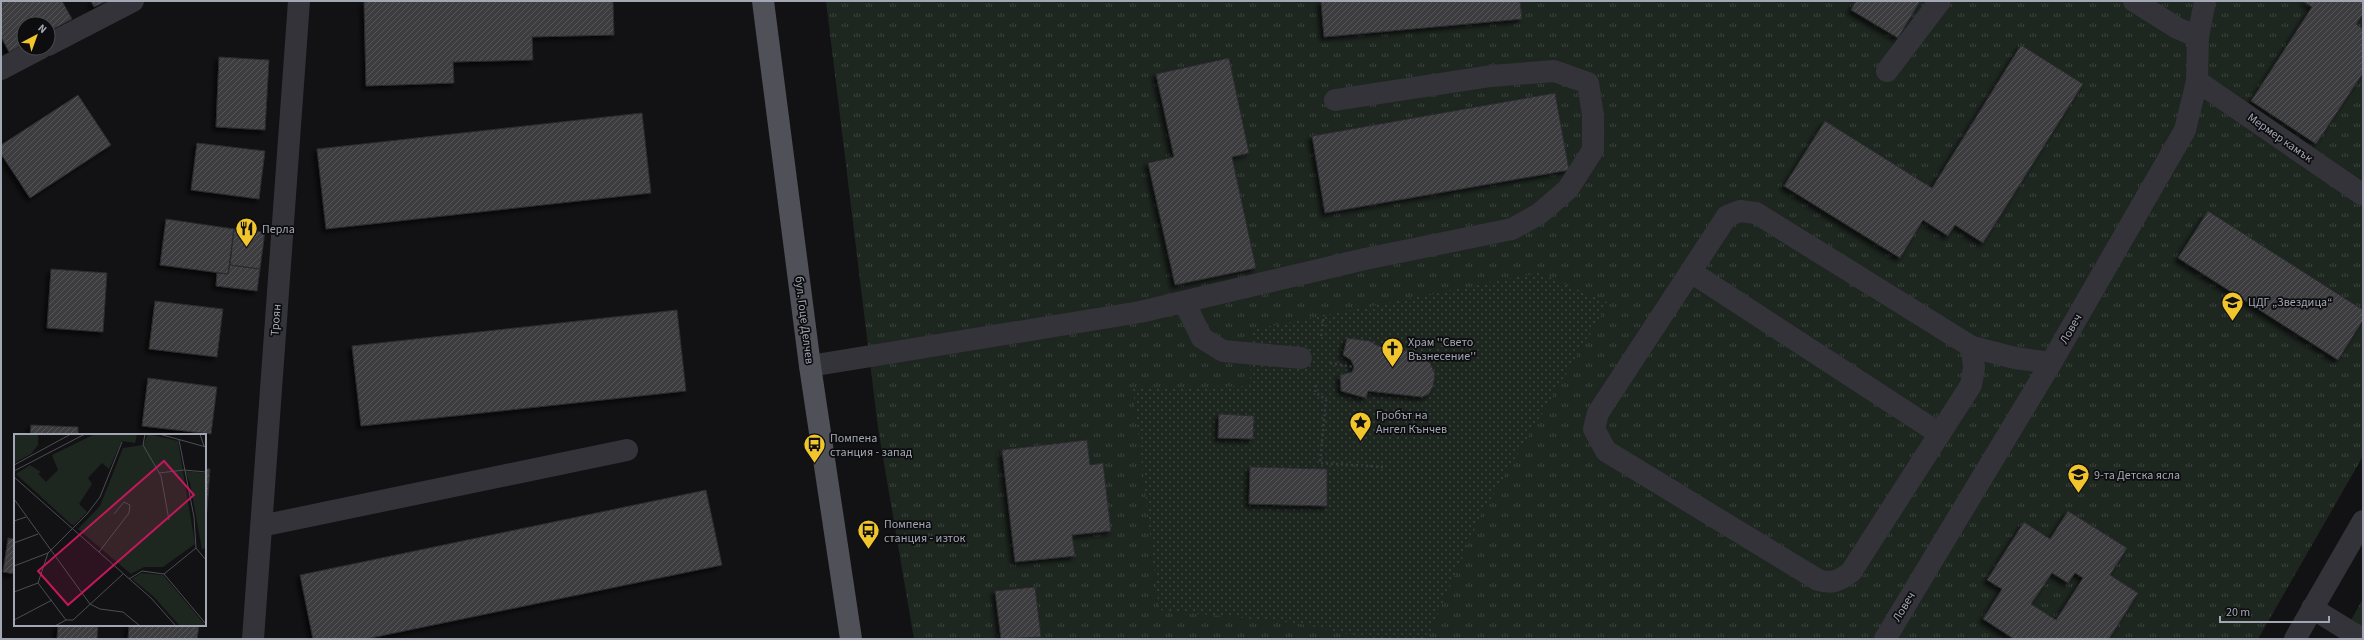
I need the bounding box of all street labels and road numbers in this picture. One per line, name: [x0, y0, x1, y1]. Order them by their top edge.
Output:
street label: Мермер камък: [2244, 109, 2316, 167]
street label: бул. Гоце Делчев: [790, 275, 818, 365]
street label: Троян: [266, 303, 286, 337]
street label: Ловеч: [2056, 311, 2086, 347]
street label: Ловеч: [1888, 589, 1920, 625]

